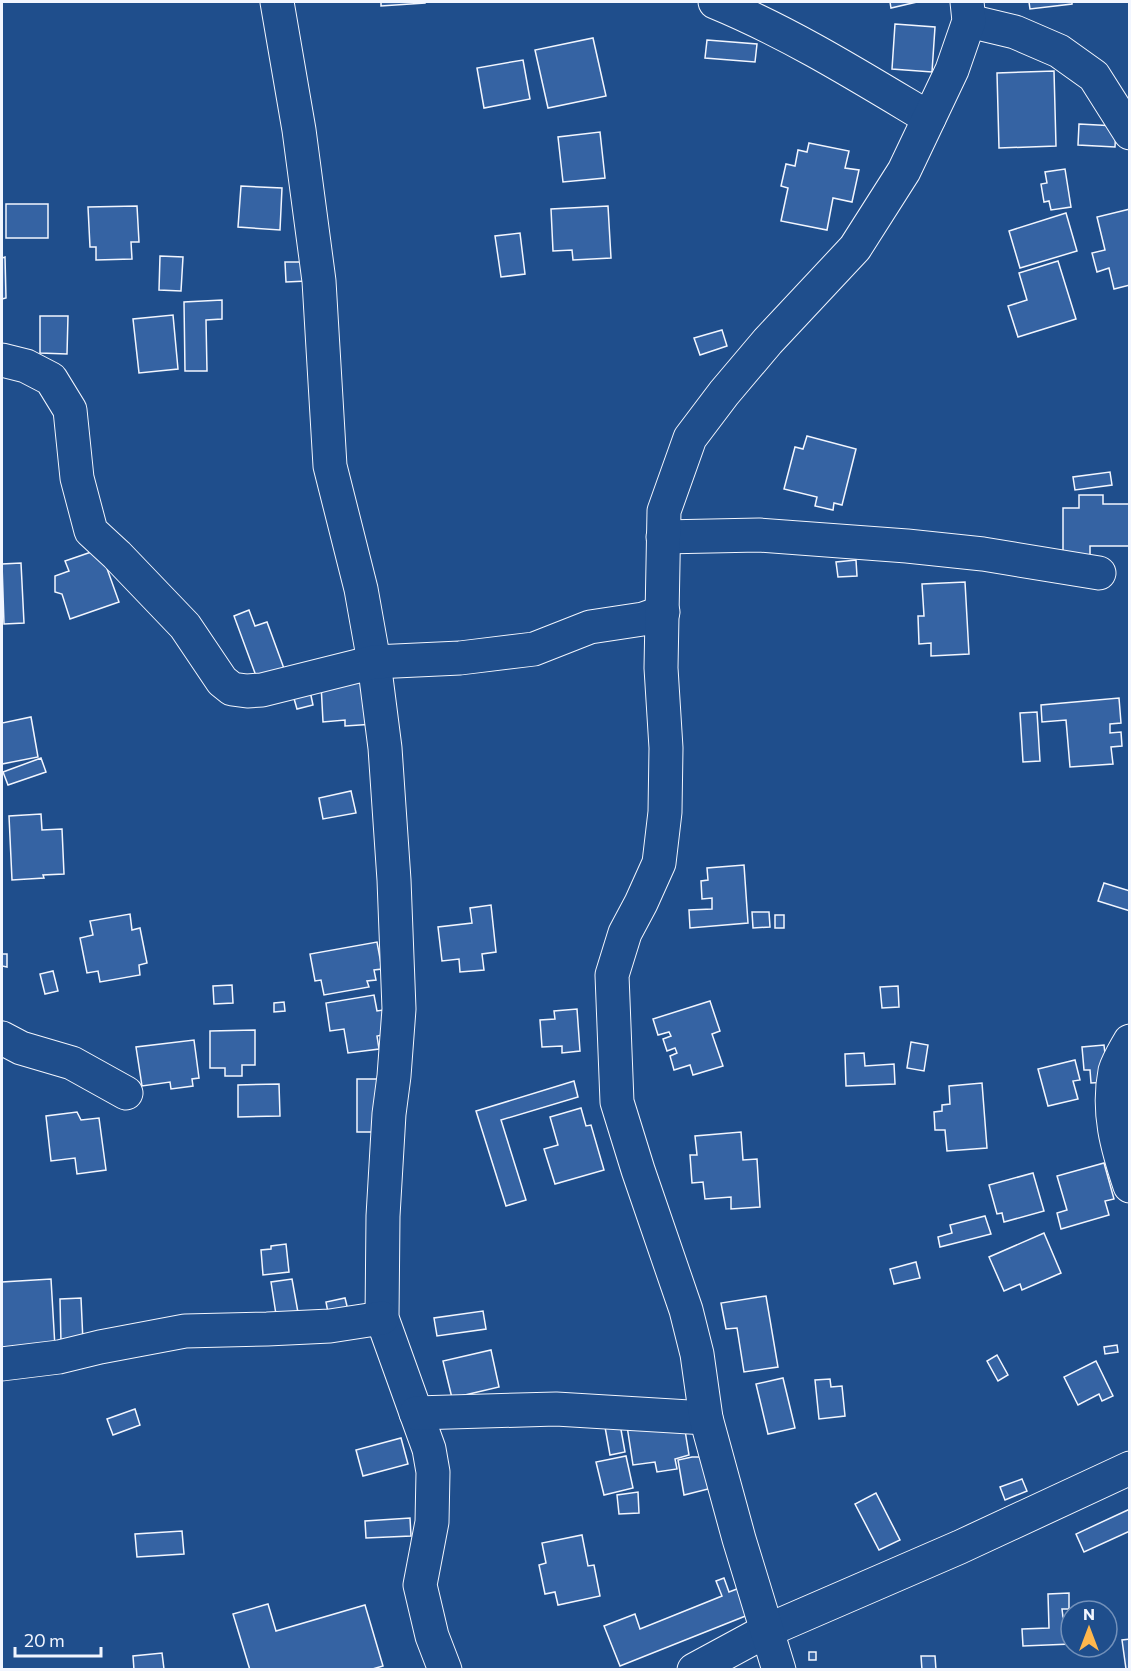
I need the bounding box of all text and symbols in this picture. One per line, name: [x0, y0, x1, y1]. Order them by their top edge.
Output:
north arrow: [1059, 1599, 1119, 1659]
text: N: [1083, 1604, 1095, 1623]
scale bar: [15, 1620, 100, 1658]
text: 20 m: [24, 1629, 65, 1651]

